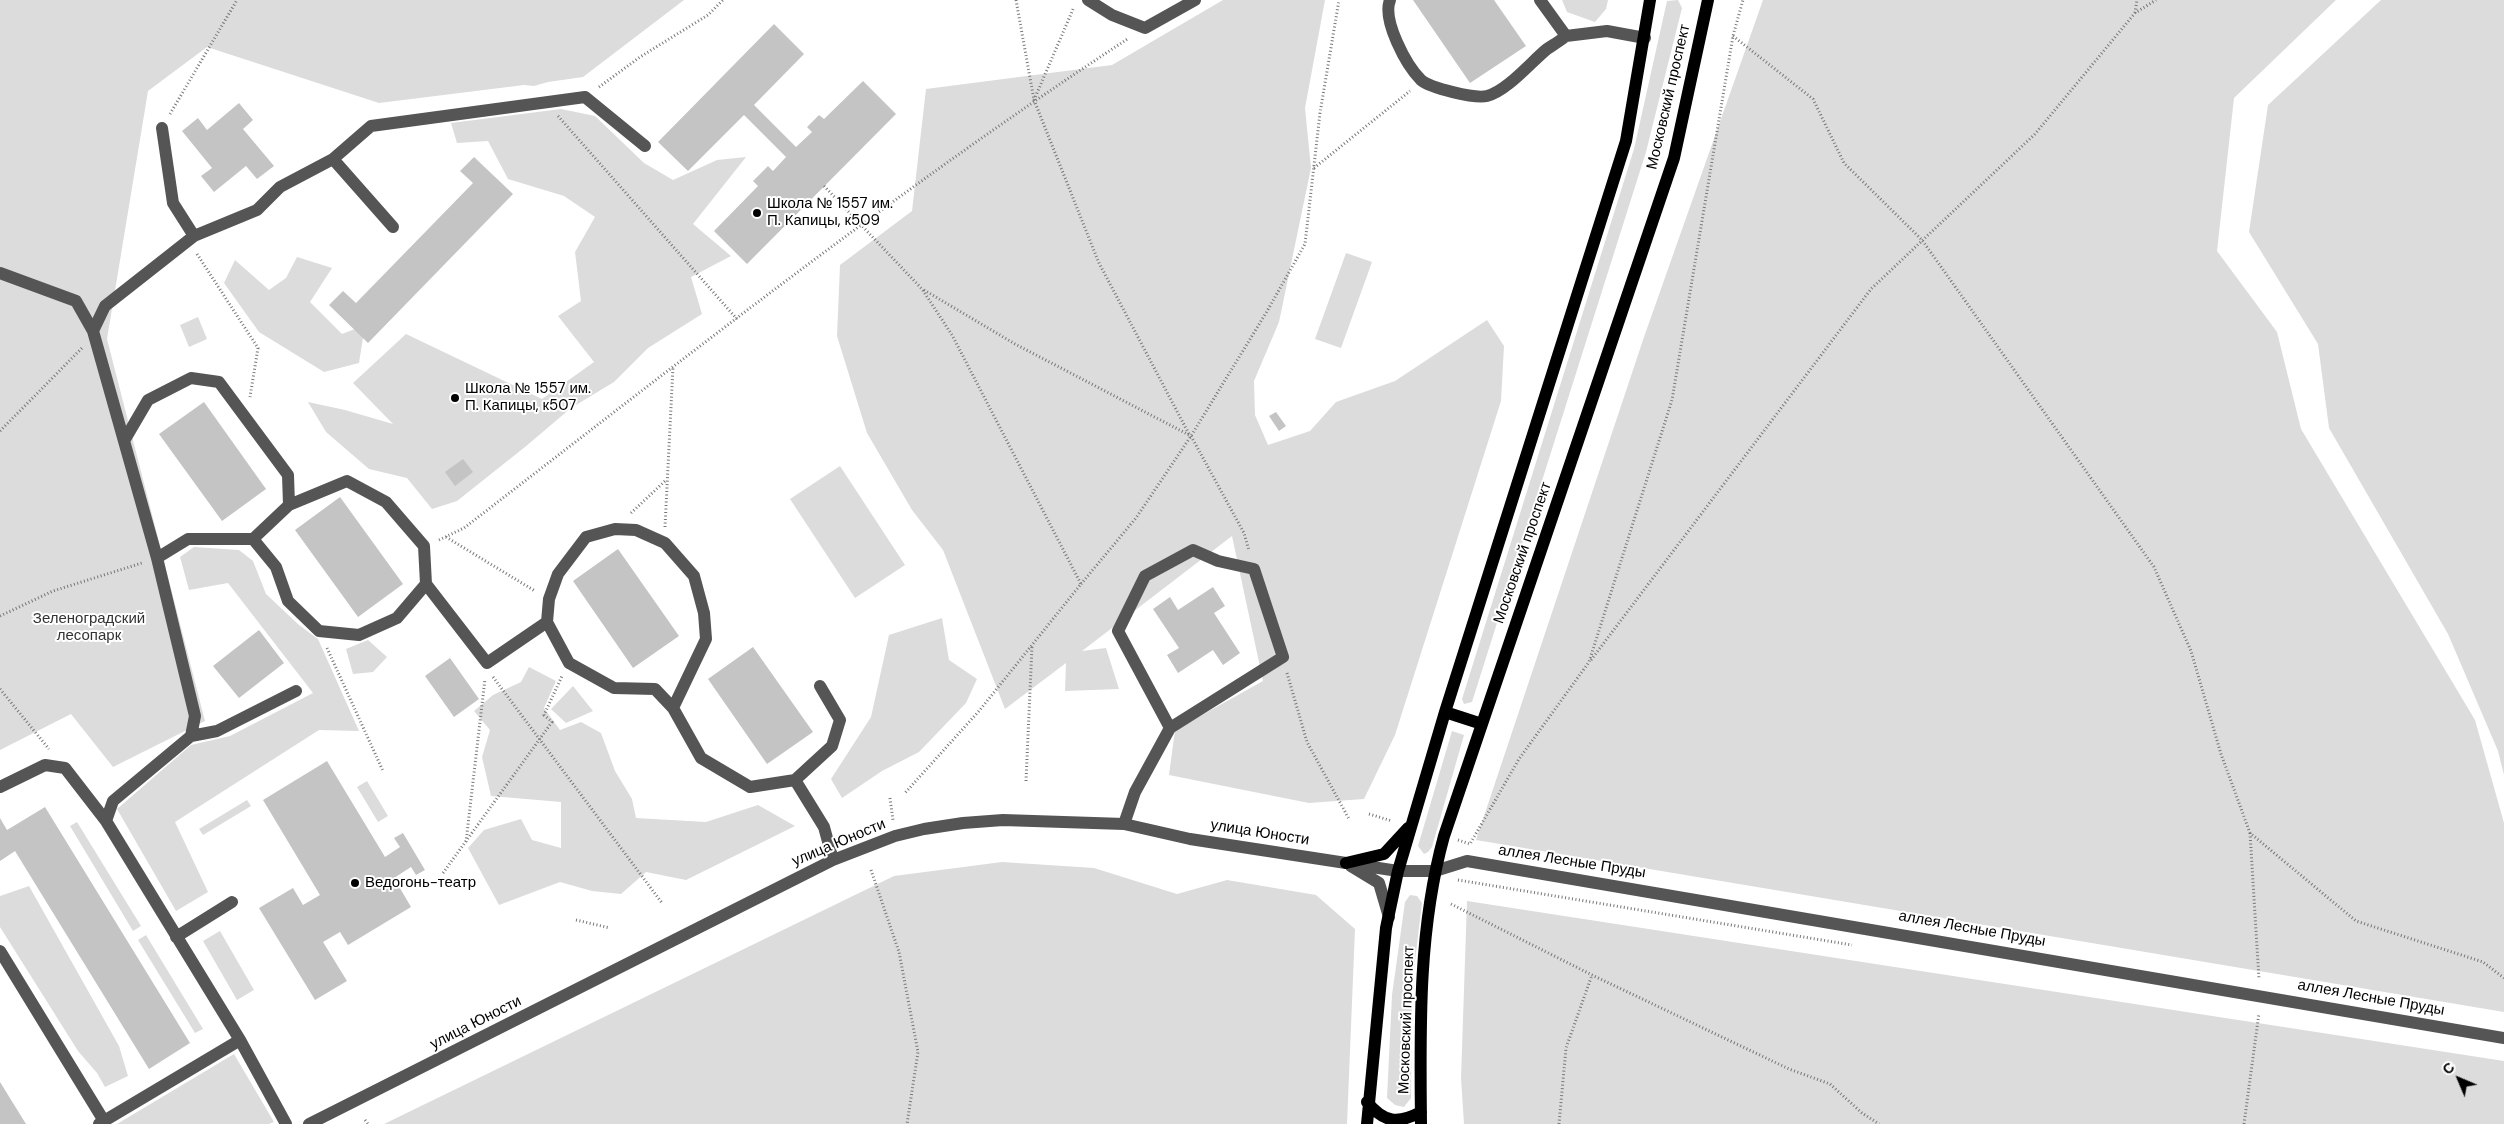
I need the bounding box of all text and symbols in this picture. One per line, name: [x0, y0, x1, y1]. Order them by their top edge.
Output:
street label: Московский проспект: [1644, 23, 1694, 171]
place label: Школа № 1557 им. П. Капицы, к509: [767, 195, 893, 230]
marker: Школа № 1557 им. П. Капицы, к509: [751, 207, 763, 219]
place label: Школа № 1557 им. П. Капицы, к507: [465, 380, 591, 415]
marker: Школа № 1557 им. П. Капицы, к507: [449, 392, 461, 404]
street label: Московский проспект: [1490, 480, 1556, 626]
park label: Зеленоградский лесопарк: [33, 610, 145, 645]
street label: улица Юности: [790, 815, 888, 871]
street label: улица Юности: [1209, 816, 1311, 850]
street label: аллея Лесные Пруды: [1497, 841, 1647, 883]
place label: Ведогонь-театр: [365, 874, 476, 892]
marker: Ведогонь-театр: [349, 877, 361, 889]
street label: аллея Лесные Пруды: [1897, 907, 2047, 951]
street label: Московский проспект: [1395, 945, 1419, 1095]
street label: аллея Лесные Пруды: [2296, 976, 2446, 1020]
street label: улица Юности: [427, 992, 525, 1054]
north arrow: [2434, 1054, 2484, 1104]
text: С: [2438, 1058, 2458, 1078]

